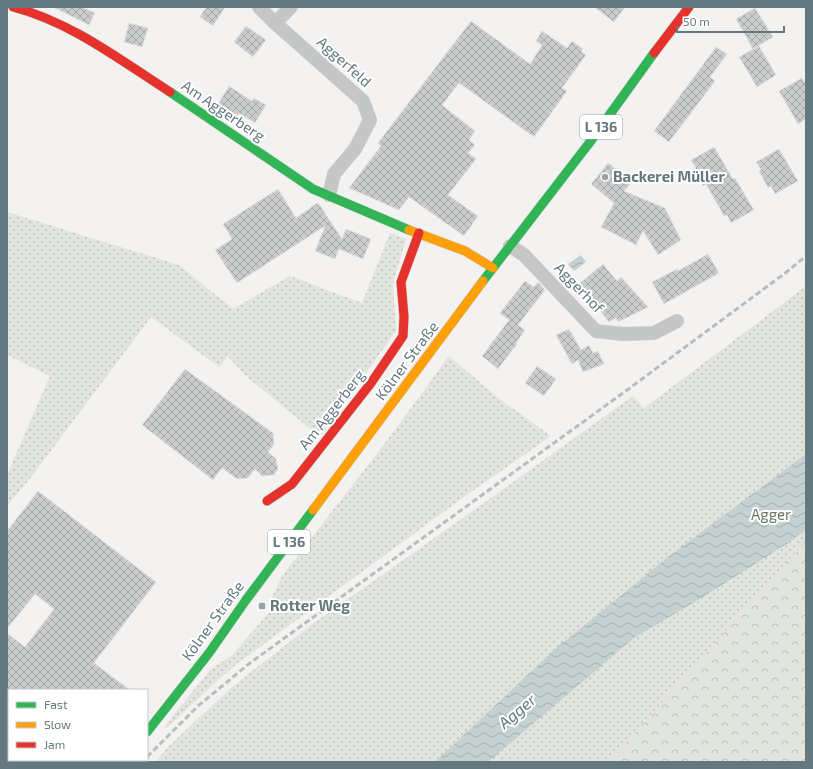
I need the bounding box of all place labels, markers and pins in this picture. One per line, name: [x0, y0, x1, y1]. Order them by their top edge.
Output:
place label: Backerei Müller: [613, 167, 725, 185]
marker: Backerei Müller: [600, 172, 610, 182]
place label: Rotter Weg: [270, 596, 350, 614]
marker: Rotter Weg: [257, 601, 267, 611]

